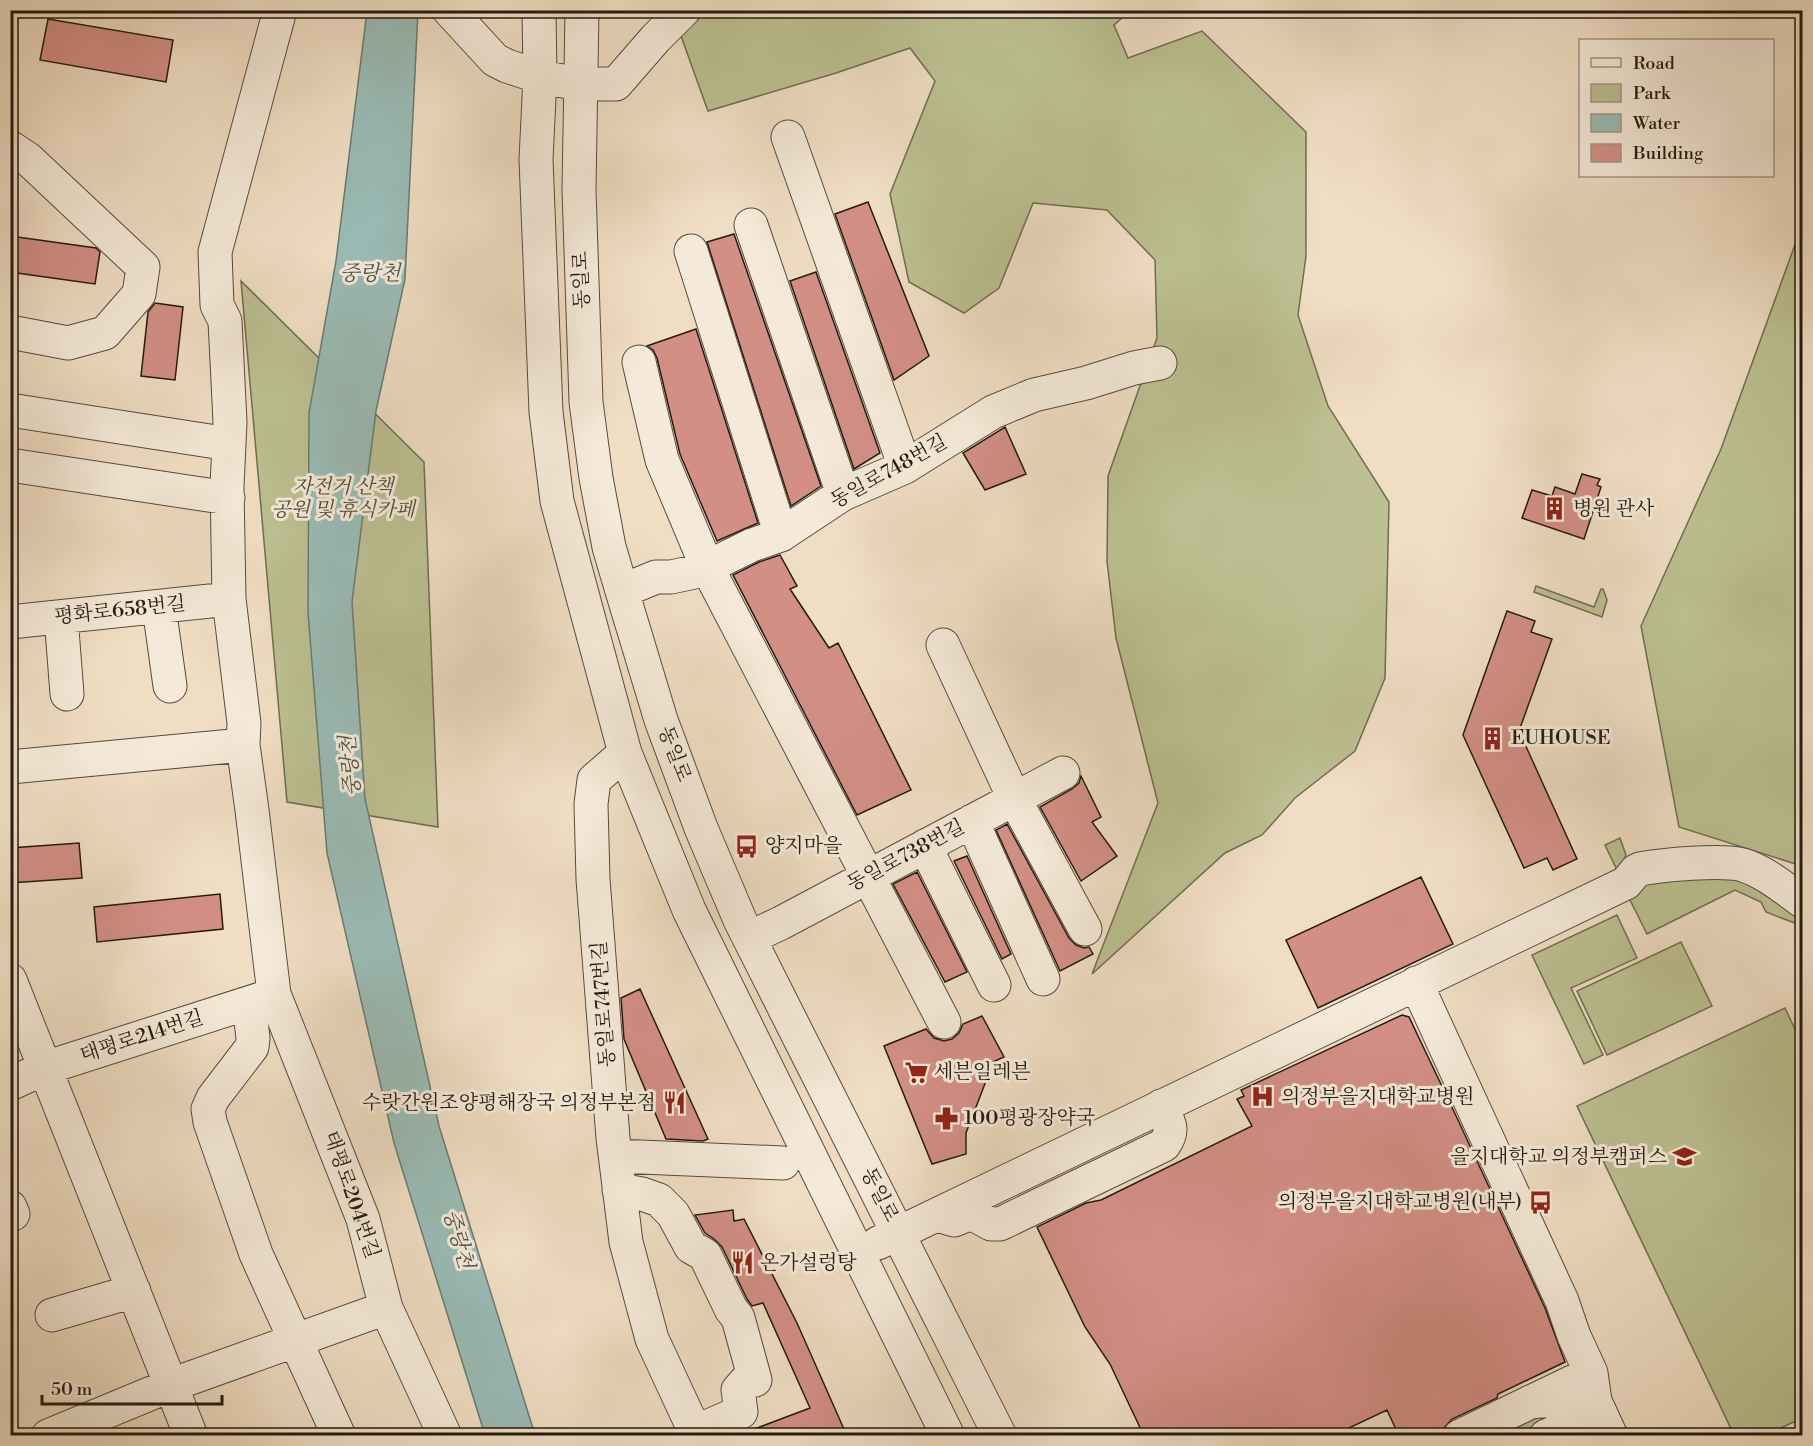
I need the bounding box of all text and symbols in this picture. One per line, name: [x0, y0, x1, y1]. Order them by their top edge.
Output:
legend: [1579, 39, 1774, 177]
text: Road: [1633, 52, 1676, 75]
text: Park: [1633, 82, 1672, 105]
text: Water: [1632, 112, 1681, 135]
text: Building: [1632, 142, 1704, 165]
street label: 동일로: [568, 251, 596, 309]
water label: 중랑천: [340, 261, 402, 287]
street label: 동일로748번길: [826, 430, 952, 514]
park label: 자전거 산책 공원 및 휴식카페: [271, 475, 417, 523]
building icon: 병원 관사: [1542, 496, 1568, 522]
place label: 병원 관사: [1573, 497, 1655, 522]
street label: 평화로658번길: [53, 592, 187, 630]
street label: 동일로: [652, 722, 696, 786]
building icon: EUHOUSE: [1480, 725, 1506, 751]
place label: EUHOUSE: [1511, 726, 1610, 751]
water label: 중랑천: [335, 733, 367, 797]
street label: 동일로738번길: [843, 814, 969, 898]
bus stop icon: 양지마을: [734, 833, 760, 859]
place label: 양지마을: [765, 834, 842, 859]
street label: 동일로747번길: [587, 940, 621, 1068]
street label: 태평로214번길: [77, 1005, 207, 1069]
supermarket icon: 세븐일레븐: [903, 1059, 929, 1085]
place label: 세븐일레븐: [934, 1060, 1031, 1085]
hospital icon: 의정부을지대학교병원: [1250, 1084, 1276, 1110]
place label: 의정부을지대학교병원: [1281, 1085, 1474, 1110]
restaurant icon: 수랏간원조양평해장국 의정부본점: [661, 1090, 687, 1116]
place label: 수랏간원조양평해장국 의정부본점: [362, 1091, 656, 1116]
pharmacy icon: 100평광장약국: [933, 1105, 959, 1131]
place label: 100평광장약국: [964, 1106, 1095, 1131]
street label: 태평로204번길: [318, 1128, 384, 1262]
school or university icon: 을지대학교 의정부캠퍼스: [1672, 1144, 1698, 1170]
place label: 을지대학교 의정부캠퍼스: [1450, 1145, 1667, 1170]
street label: 동일로: [855, 1163, 903, 1227]
bus stop icon: 의정부을지대학교병원(내부): [1527, 1189, 1553, 1215]
place label: 의정부을지대학교병원(내부): [1278, 1190, 1522, 1215]
water label: 중랑천: [437, 1206, 479, 1273]
restaurant icon: 온가설렁탕: [729, 1250, 755, 1276]
place label: 온가설렁탕: [760, 1251, 857, 1276]
scale bar: [42, 1368, 222, 1406]
text: 50 m: [51, 1378, 93, 1401]

